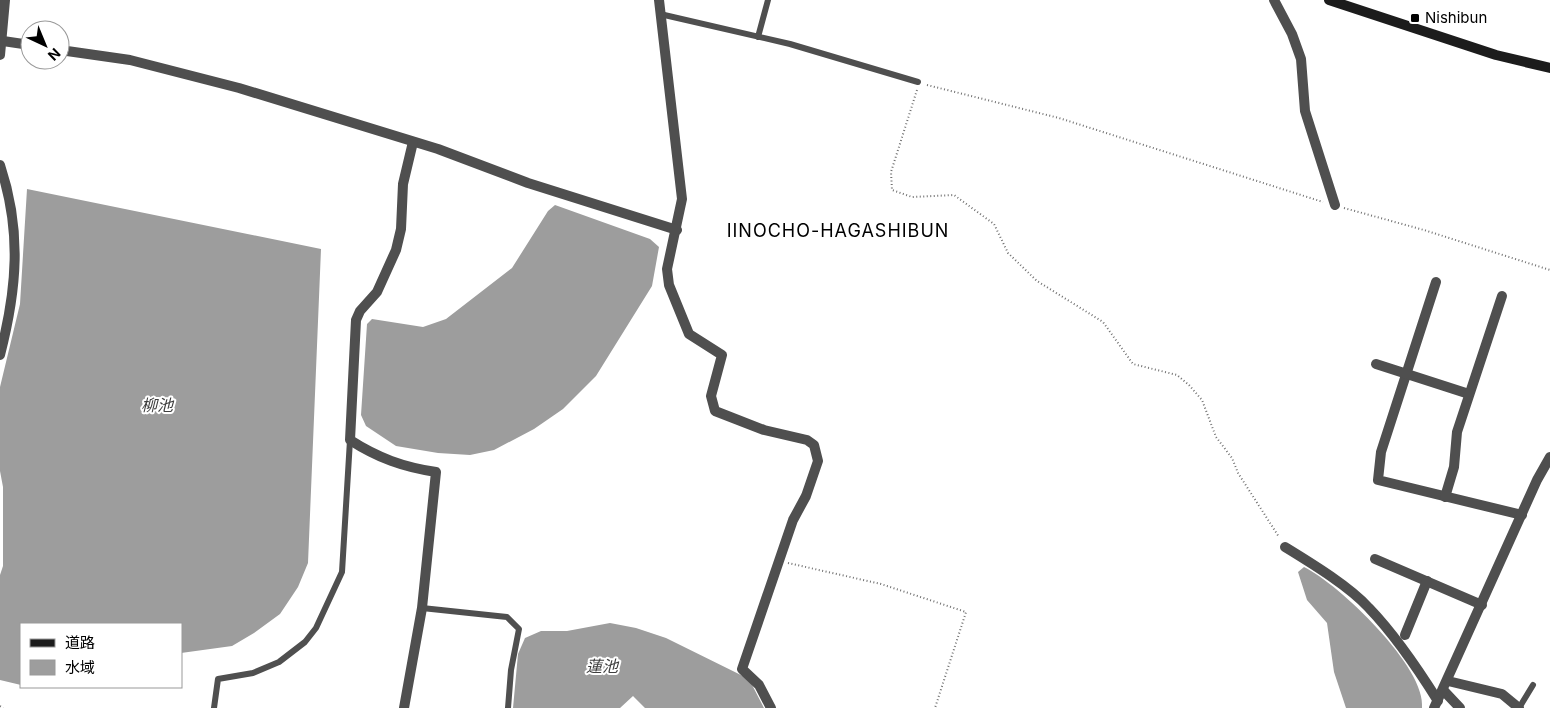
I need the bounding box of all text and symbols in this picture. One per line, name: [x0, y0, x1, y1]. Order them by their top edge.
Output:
place label: Nishibun: [1425, 8, 1487, 27]
marker: Nishibun: [1409, 12, 1421, 24]
north arrow: [20, 20, 70, 70]
text: N: [45, 45, 64, 65]
district label: IINOCHO-HAGASHIBUN: [727, 220, 949, 241]
water label: 柳池: [141, 395, 175, 415]
legend: [20, 623, 182, 688]
text: 道路: [65, 633, 95, 652]
water label: 蓮池: [586, 656, 620, 676]
text: 水域: [65, 658, 95, 677]

